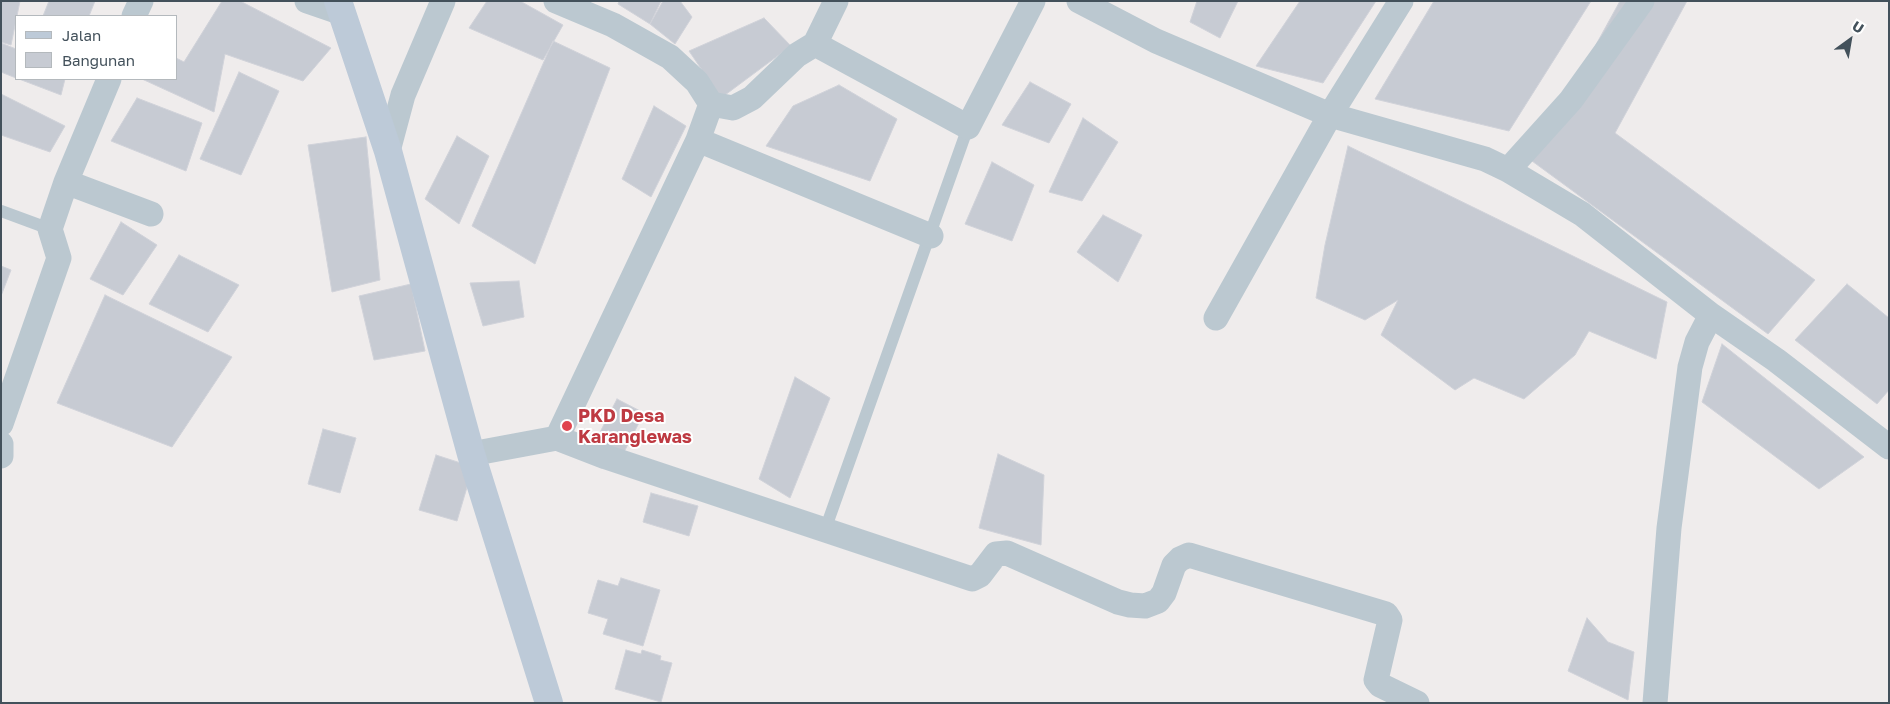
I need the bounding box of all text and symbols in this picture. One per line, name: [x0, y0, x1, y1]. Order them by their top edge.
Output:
legend: [15, 15, 178, 80]
north arrow: [1825, 15, 1875, 65]
text: U: [1849, 17, 1867, 37]
text: Jalan: [62, 26, 101, 44]
text: Bangunan: [62, 51, 135, 69]
place label: PKD Desa Karanglewas: [578, 405, 692, 448]
marker: PKD Desa Karanglewas: [560, 419, 574, 433]

